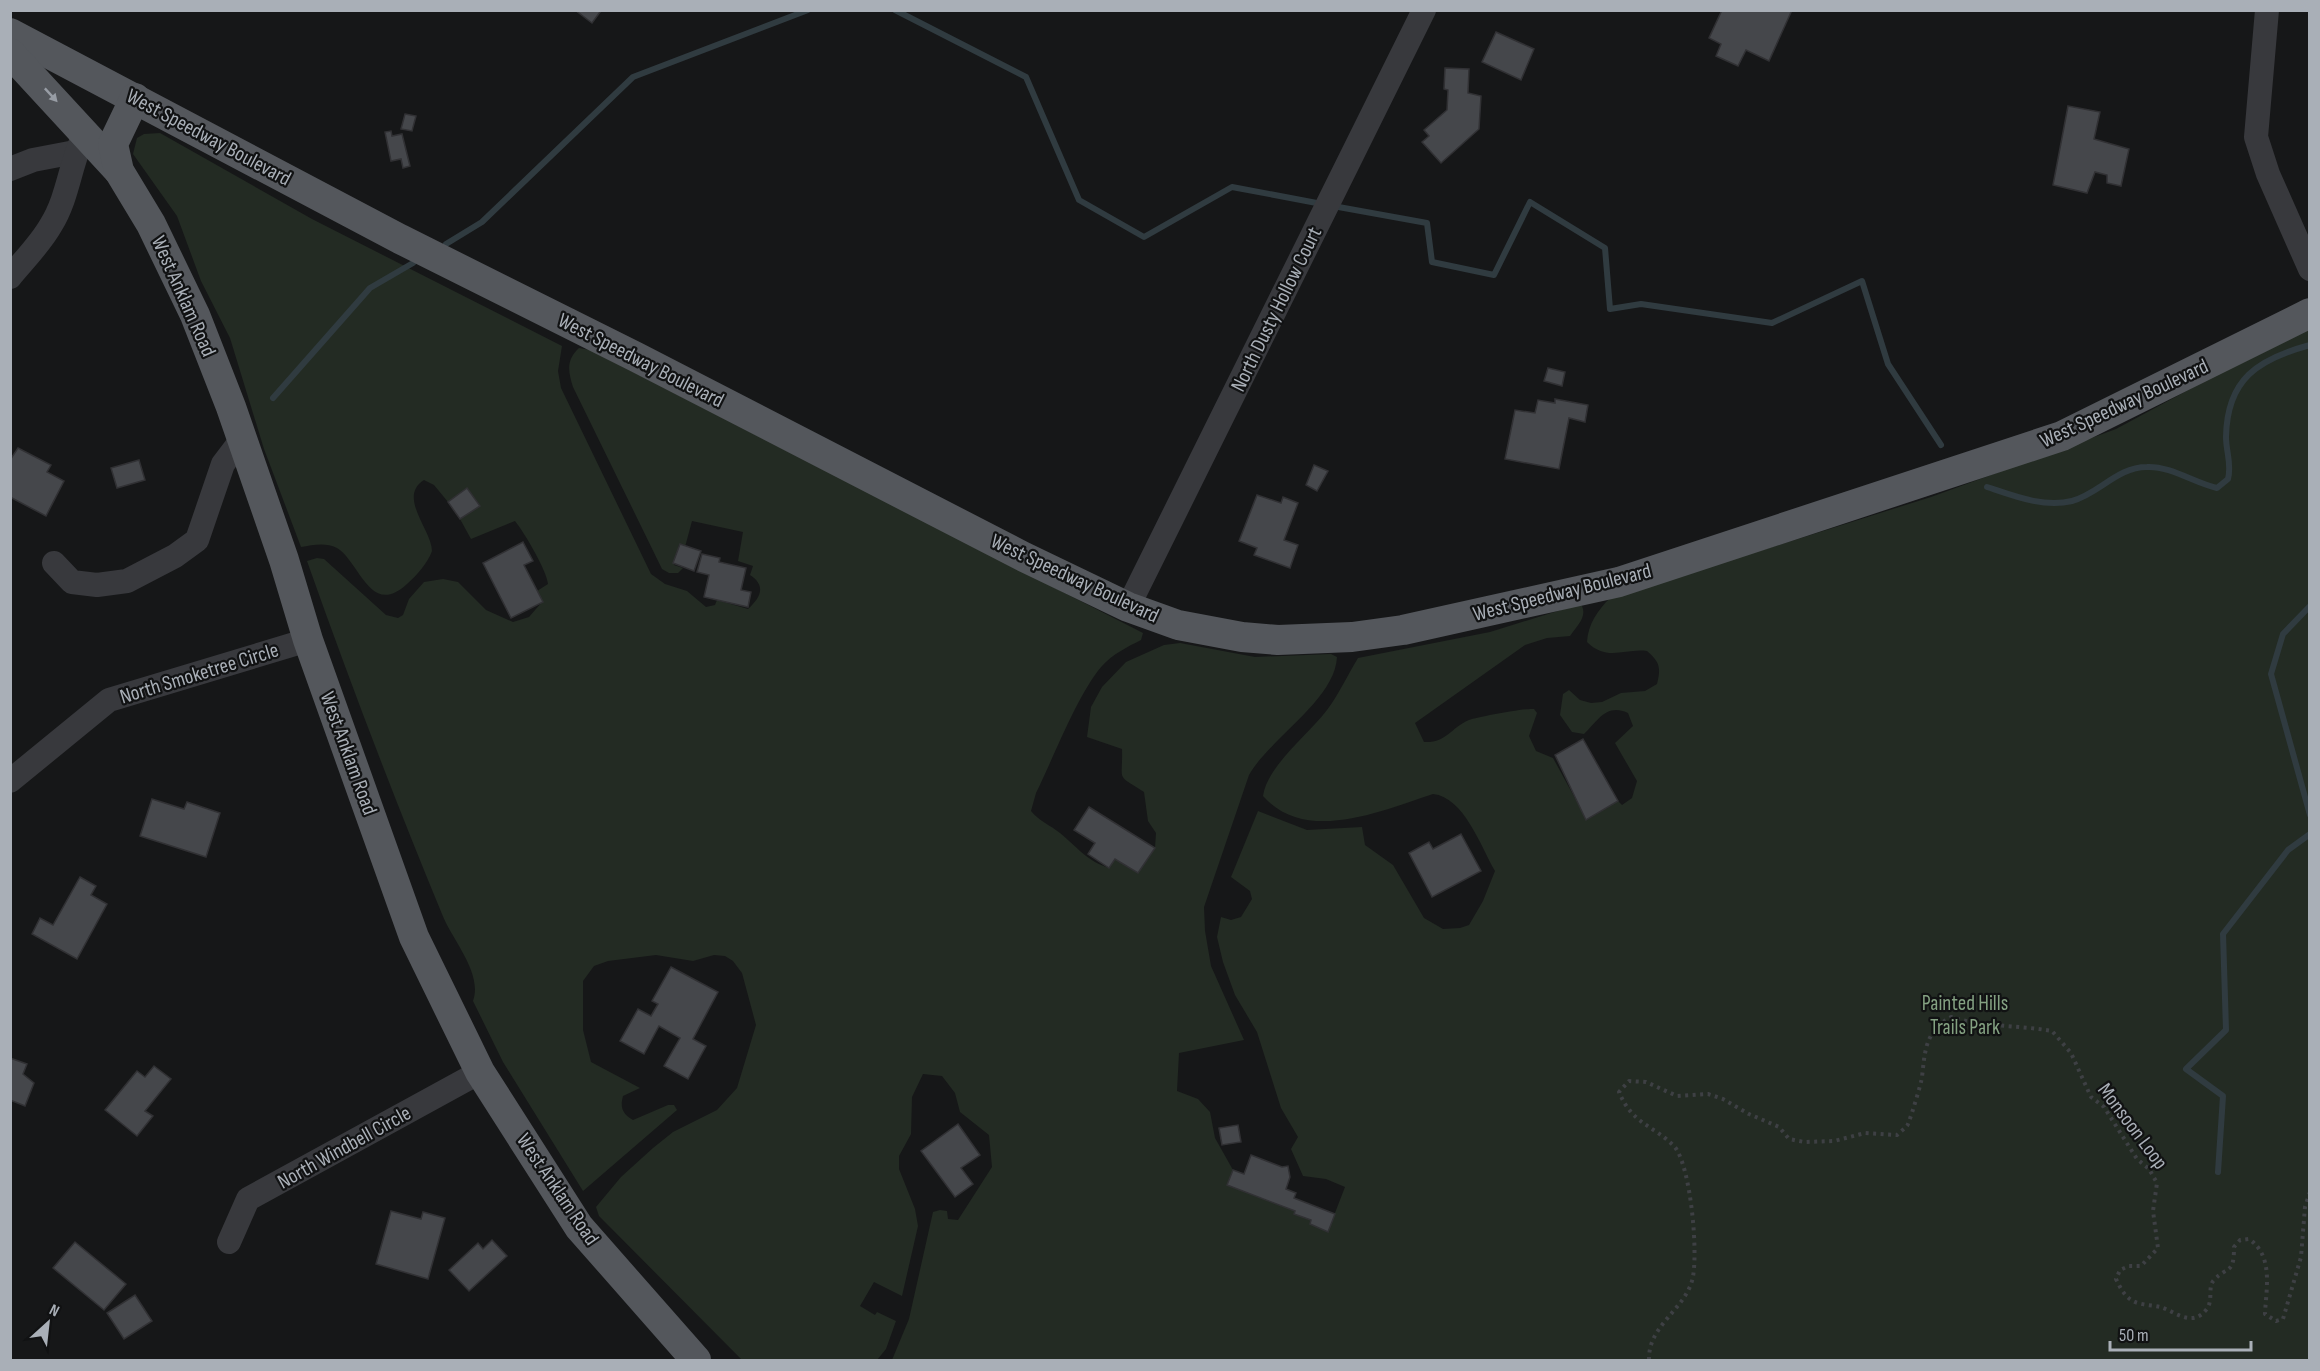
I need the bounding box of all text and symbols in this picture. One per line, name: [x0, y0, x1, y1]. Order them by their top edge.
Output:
street label: West Speedway Boulevard: [122, 84, 295, 191]
one-way arrow: [44, 88, 58, 103]
street label: North Dusty Hollow Court: [1226, 223, 1327, 396]
street label: West Anklam Road: [146, 232, 221, 360]
street label: West Speedway Boulevard: [554, 308, 728, 413]
street label: West Speedway Boulevard: [2036, 354, 2212, 453]
street label: West Speedway Boulevard: [987, 529, 1163, 628]
street label: West Speedway Boulevard: [1470, 558, 1654, 627]
street label: North Smoketree Circle: [117, 637, 281, 709]
street label: West Anklam Road: [315, 688, 382, 818]
park label: Painted Hills Trails Park: [1922, 991, 2008, 1040]
street label: Monsoon Loop: [2092, 1078, 2173, 1174]
street label: North Windbell Circle: [273, 1100, 415, 1194]
street label: West Anklam Road: [511, 1129, 604, 1250]
north arrow: [18, 1293, 78, 1353]
text: N: [46, 1301, 62, 1321]
scale bar: [2110, 1314, 2251, 1352]
text: 50 m: [2119, 1325, 2149, 1346]

